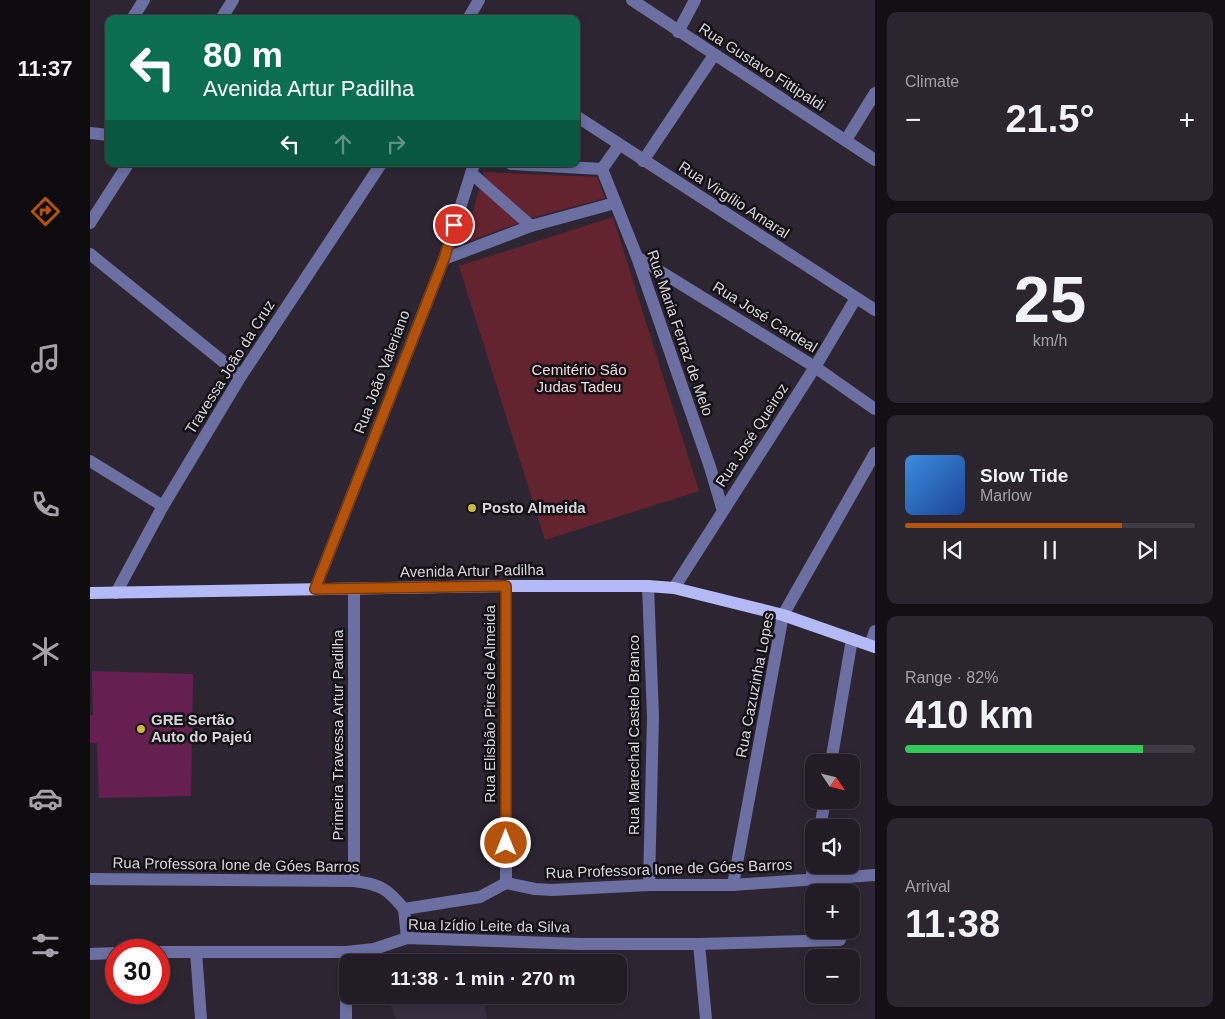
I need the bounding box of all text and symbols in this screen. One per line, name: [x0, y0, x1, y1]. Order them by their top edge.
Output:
street label: Rua Gustavo Fittipaldi: [696, 19, 829, 114]
icon: left: [120, 35, 185, 100]
text: 80 m: [203, 35, 283, 74]
text: 11:37: [17, 56, 73, 81]
text: Climate: [905, 73, 959, 90]
text: Avenida Artur Padilha: [203, 76, 414, 101]
text: 21.5°: [1005, 98, 1095, 140]
text: −: [905, 104, 921, 135]
text: +: [1179, 104, 1195, 135]
icon: left: [276, 130, 304, 158]
icon: ahead: [329, 130, 357, 158]
icon: right: [382, 130, 410, 158]
street label: Rua Virgílio Amaral: [676, 158, 793, 242]
icon: directions: [28, 194, 63, 229]
pin: [433, 204, 475, 246]
icon: arrive: [440, 211, 468, 239]
street label: Rua Maria Ferraz de Melo: [644, 248, 717, 418]
text: 25: [1014, 263, 1086, 336]
street label: Rua José Cardeal: [710, 278, 821, 356]
street label: Travessa João da Cruz: [181, 297, 278, 437]
street label: Rua João Valeriano: [350, 308, 413, 436]
text: km/h: [1033, 332, 1067, 349]
icon: music: [28, 341, 63, 376]
park label: Cemitério São Judas Tadeu: [531, 361, 627, 395]
street label: Rua José Queiroz: [712, 380, 791, 490]
text: Slow Tide: [980, 465, 1068, 486]
icon: phone: [28, 487, 63, 522]
text: Marlow: [980, 487, 1032, 504]
place label: Posto Almeida: [482, 499, 586, 516]
marker: Posto Almeida: [466, 502, 478, 514]
icon: previous: [939, 536, 967, 564]
icon: pause: [1036, 536, 1064, 564]
icon: next: [1133, 536, 1161, 564]
street label: Avenida Artur Padilha: [400, 561, 545, 580]
street label: Rua Elisbão Pires de Almeida: [481, 605, 498, 803]
street label: Rua Cazuzinha Lopes: [732, 611, 777, 759]
street label: Primeira Travessa Artur Padilha: [329, 629, 346, 840]
icon: climate: [28, 634, 63, 669]
street label: Rua Marechal Castelo Branco: [625, 635, 642, 835]
text: Range · 82%: [905, 669, 998, 686]
text: 410 km: [905, 694, 1034, 736]
place label: GRE Sertão Auto do Pajeú: [151, 711, 252, 745]
marker: GRE Sertão Auto do Pajeú: [135, 723, 147, 735]
north arrow: [805, 754, 860, 809]
map controls: [805, 754, 860, 1004]
icon: car: [28, 781, 63, 816]
position arrow: [479, 816, 531, 868]
button: sound: [805, 819, 860, 874]
street label: Rua Professora Ione de Góes Barros: [112, 854, 360, 875]
street label: Rua Professora Ione de Góes Barros: [545, 856, 793, 881]
text: Arrival: [905, 878, 950, 895]
button: +: [805, 884, 860, 939]
text: 11:38: [905, 903, 1000, 945]
street label: Rua Izídio Leite da Silva: [408, 916, 571, 935]
icon: filters: [28, 928, 63, 963]
speed limit sign: 30: [105, 939, 170, 1004]
button: −: [805, 949, 860, 1004]
text: 11:38 · 1 min · 270 m: [391, 968, 575, 989]

